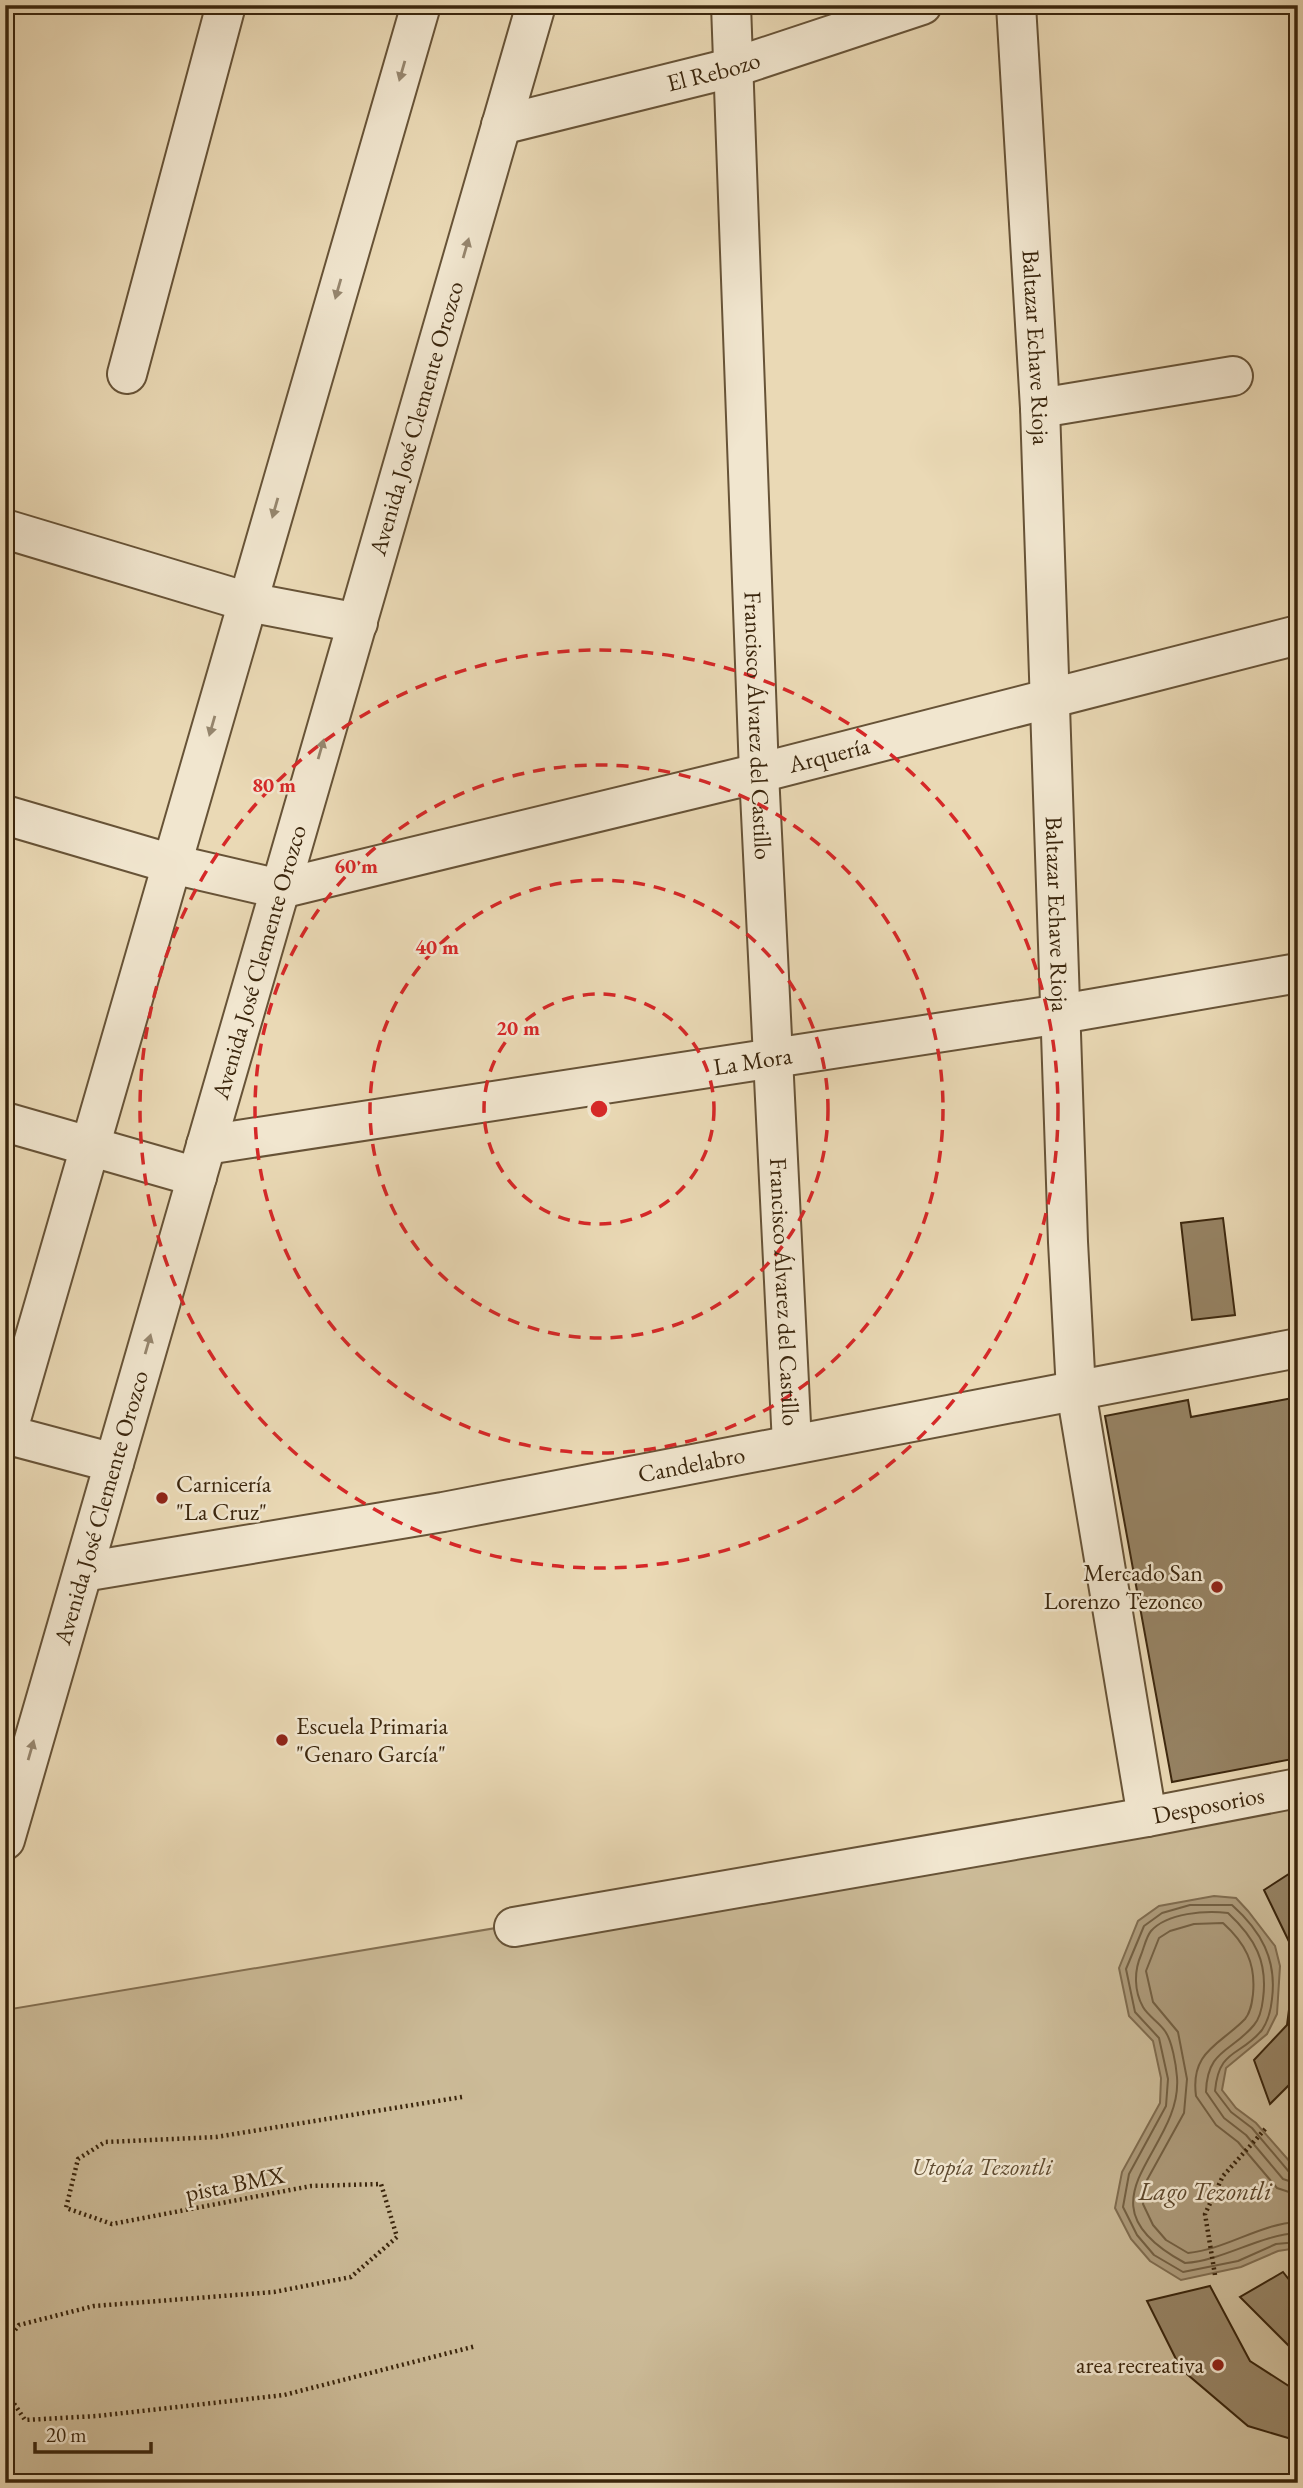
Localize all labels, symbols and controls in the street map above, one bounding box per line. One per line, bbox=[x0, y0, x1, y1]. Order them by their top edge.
street label: El Rebozo bbox=[663, 44, 764, 98]
one-way arrow bbox=[396, 61, 406, 82]
one-way arrow bbox=[461, 237, 471, 258]
street label: Baltazar Echave Rioja bbox=[1016, 249, 1057, 446]
street label: Avenida José Clemente Orozco bbox=[361, 277, 470, 560]
one-way arrow bbox=[333, 279, 343, 300]
one-way arrow bbox=[270, 498, 280, 519]
street label: Francisco Álvarez del Castillo bbox=[737, 591, 779, 861]
one-way arrow bbox=[206, 716, 216, 737]
street label: Arquería bbox=[784, 729, 873, 780]
one-way arrow bbox=[316, 737, 327, 759]
text: 80 m bbox=[252, 771, 296, 798]
street label: Baltazar Echave Rioja bbox=[1039, 816, 1076, 1013]
street label: Avenida José Clemente Orozco bbox=[204, 821, 313, 1104]
text: 60 m bbox=[334, 852, 378, 879]
text: 40 m bbox=[415, 933, 459, 960]
text: 20 m bbox=[496, 1014, 540, 1041]
street label: La Mora bbox=[711, 1039, 794, 1082]
centre of rings bbox=[587, 1097, 611, 1121]
street label: Francisco Álvarez del Castillo bbox=[763, 1157, 807, 1427]
one-way arrow bbox=[144, 1333, 154, 1354]
street label: Avenida José Clemente Orozco bbox=[46, 1367, 155, 1649]
street label: Candelabro bbox=[635, 1438, 748, 1489]
place label: Carnicería "La Cruz" bbox=[176, 1468, 272, 1527]
marker: Carnicería "La Cruz" bbox=[154, 1490, 170, 1506]
place label: Mercado San Lorenzo Tezonco bbox=[1044, 1557, 1203, 1616]
marker: Mercado San Lorenzo Tezonco bbox=[1209, 1579, 1225, 1595]
place label: Escuela Primaria "Genaro García" bbox=[296, 1710, 448, 1769]
marker: Escuela Primaria "Genaro García" bbox=[274, 1732, 290, 1748]
one-way arrow bbox=[26, 1739, 37, 1761]
street label: Desposorios bbox=[1150, 1779, 1267, 1831]
park label: Utopía Tezontli bbox=[912, 2151, 1053, 2182]
street label: pista BMX bbox=[183, 2159, 287, 2208]
water label: Lago Tezontli bbox=[1137, 2174, 1273, 2208]
place label: area recreativa bbox=[1076, 2349, 1204, 2380]
marker: area recreativa bbox=[1210, 2357, 1226, 2373]
scale bar bbox=[35, 2411, 150, 2455]
text: 20 m bbox=[46, 2421, 87, 2448]

